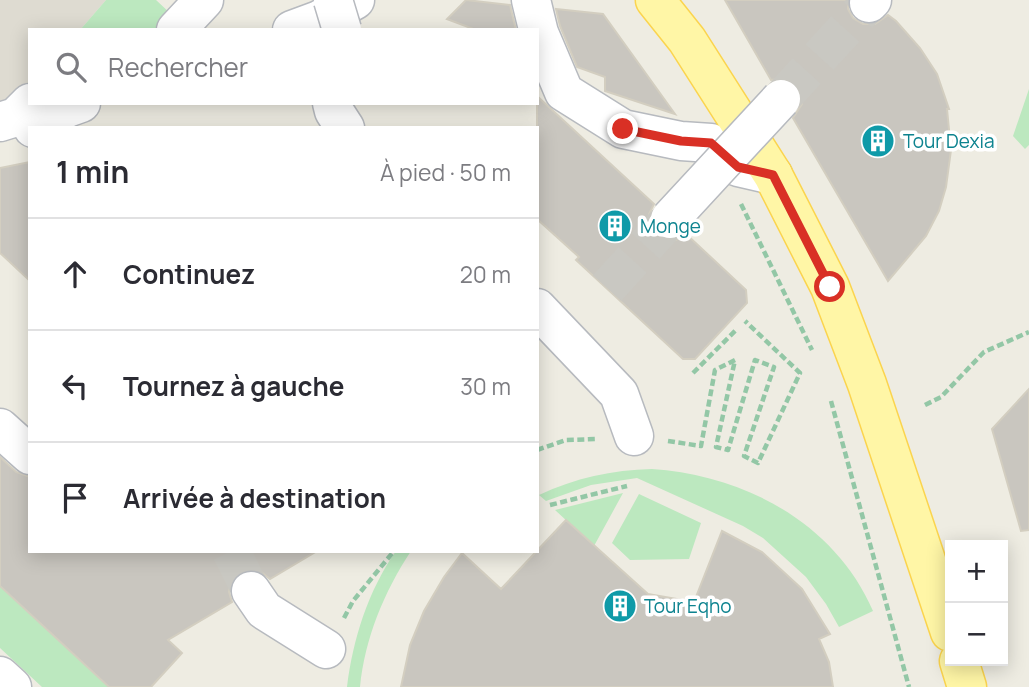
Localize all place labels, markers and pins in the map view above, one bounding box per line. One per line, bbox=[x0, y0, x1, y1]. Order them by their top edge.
building icon: Tour Dexia bbox=[859, 122, 897, 160]
place label: Tour Dexia bbox=[903, 128, 994, 154]
building icon: Monge bbox=[596, 207, 634, 245]
place label: Monge bbox=[640, 213, 701, 239]
building icon: Tour Eqho bbox=[601, 587, 639, 625]
place label: Tour Eqho bbox=[644, 593, 732, 619]

